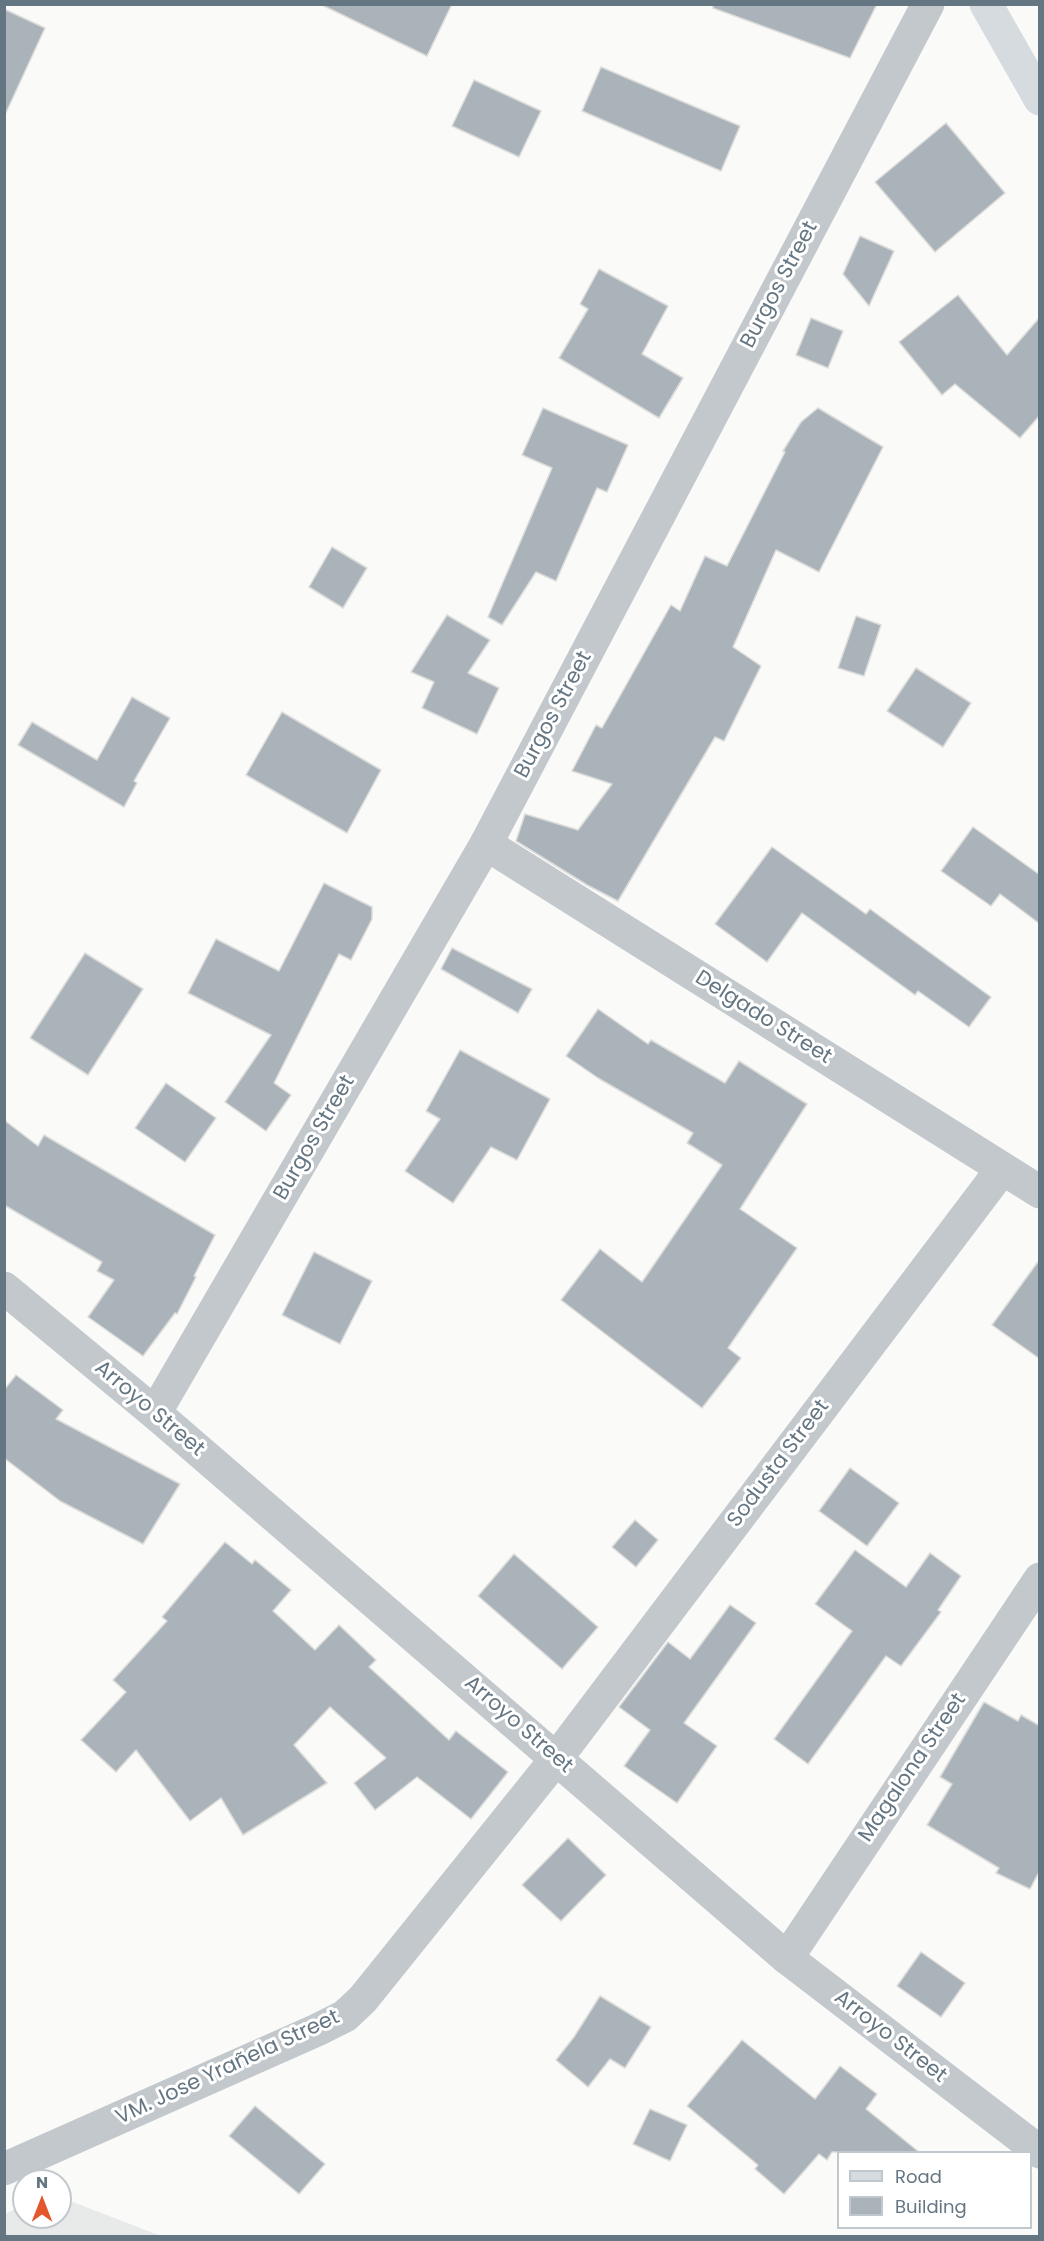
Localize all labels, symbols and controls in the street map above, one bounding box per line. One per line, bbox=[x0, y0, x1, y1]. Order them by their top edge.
street label: Burgos Street bbox=[736, 217, 824, 353]
street label: Burgos Street bbox=[510, 647, 598, 783]
street label: Delgado Street bbox=[690, 966, 836, 1070]
street label: Burgos Street bbox=[269, 1071, 361, 1205]
street label: Arroyo Street bbox=[89, 1356, 209, 1462]
street label: Sodusta Street bbox=[723, 1395, 835, 1533]
street label: Arroyo Street bbox=[459, 1671, 577, 1779]
street label: Magalona Street bbox=[854, 1689, 972, 1847]
street label: Arroyo Street bbox=[829, 1985, 951, 2089]
street label: VM. Jose Yrañela Street bbox=[112, 2005, 344, 2131]
legend bbox=[837, 2151, 1032, 2229]
text: Road bbox=[895, 2164, 942, 2189]
north arrow bbox=[12, 2169, 72, 2229]
text: N bbox=[36, 2171, 48, 2194]
text: Building bbox=[895, 2194, 967, 2219]

